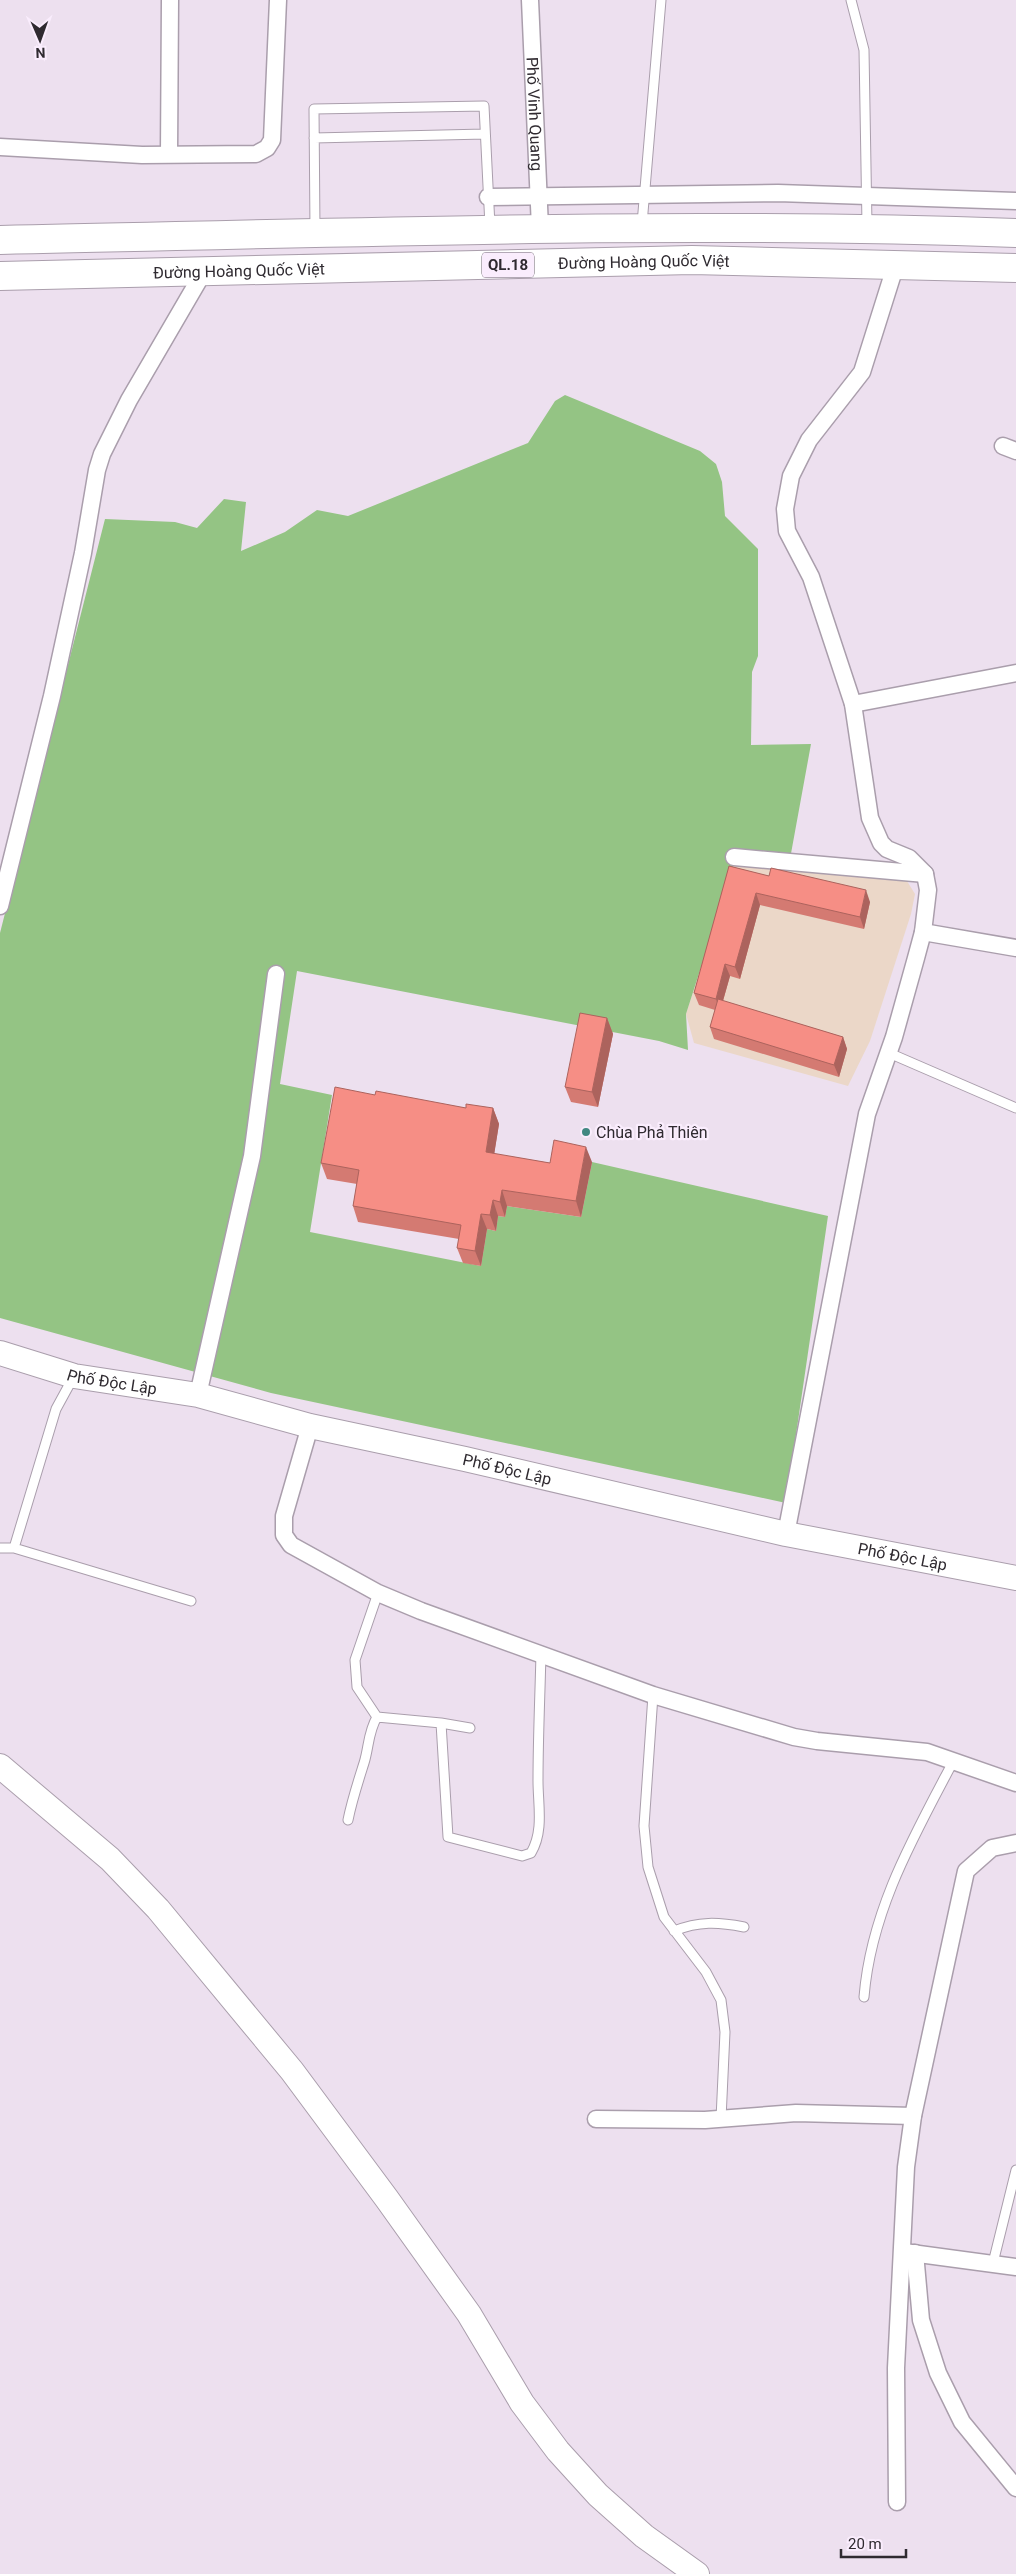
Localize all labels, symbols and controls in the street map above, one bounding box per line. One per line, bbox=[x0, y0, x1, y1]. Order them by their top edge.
north arrow bbox=[15, 15, 65, 65]
text: N bbox=[35, 45, 46, 61]
street label: Phố Vinh Quang bbox=[523, 57, 546, 171]
street label: Đường Hoàng Quốc Việt bbox=[558, 251, 730, 273]
road number: QL.18 bbox=[482, 252, 534, 278]
street label: Đường Hoàng Quốc Việt bbox=[153, 259, 325, 282]
place label: Chùa Phả Thiên bbox=[596, 1123, 708, 1142]
marker: Chùa Phả Thiên bbox=[580, 1126, 592, 1138]
street label: Phố Độc Lập bbox=[65, 1365, 158, 1399]
street label: Phố Độc Lập bbox=[461, 1450, 553, 1489]
street label: Phố Độc Lập bbox=[856, 1539, 949, 1575]
scale bar bbox=[841, 2526, 906, 2558]
text: 20 m bbox=[848, 2535, 882, 2553]

